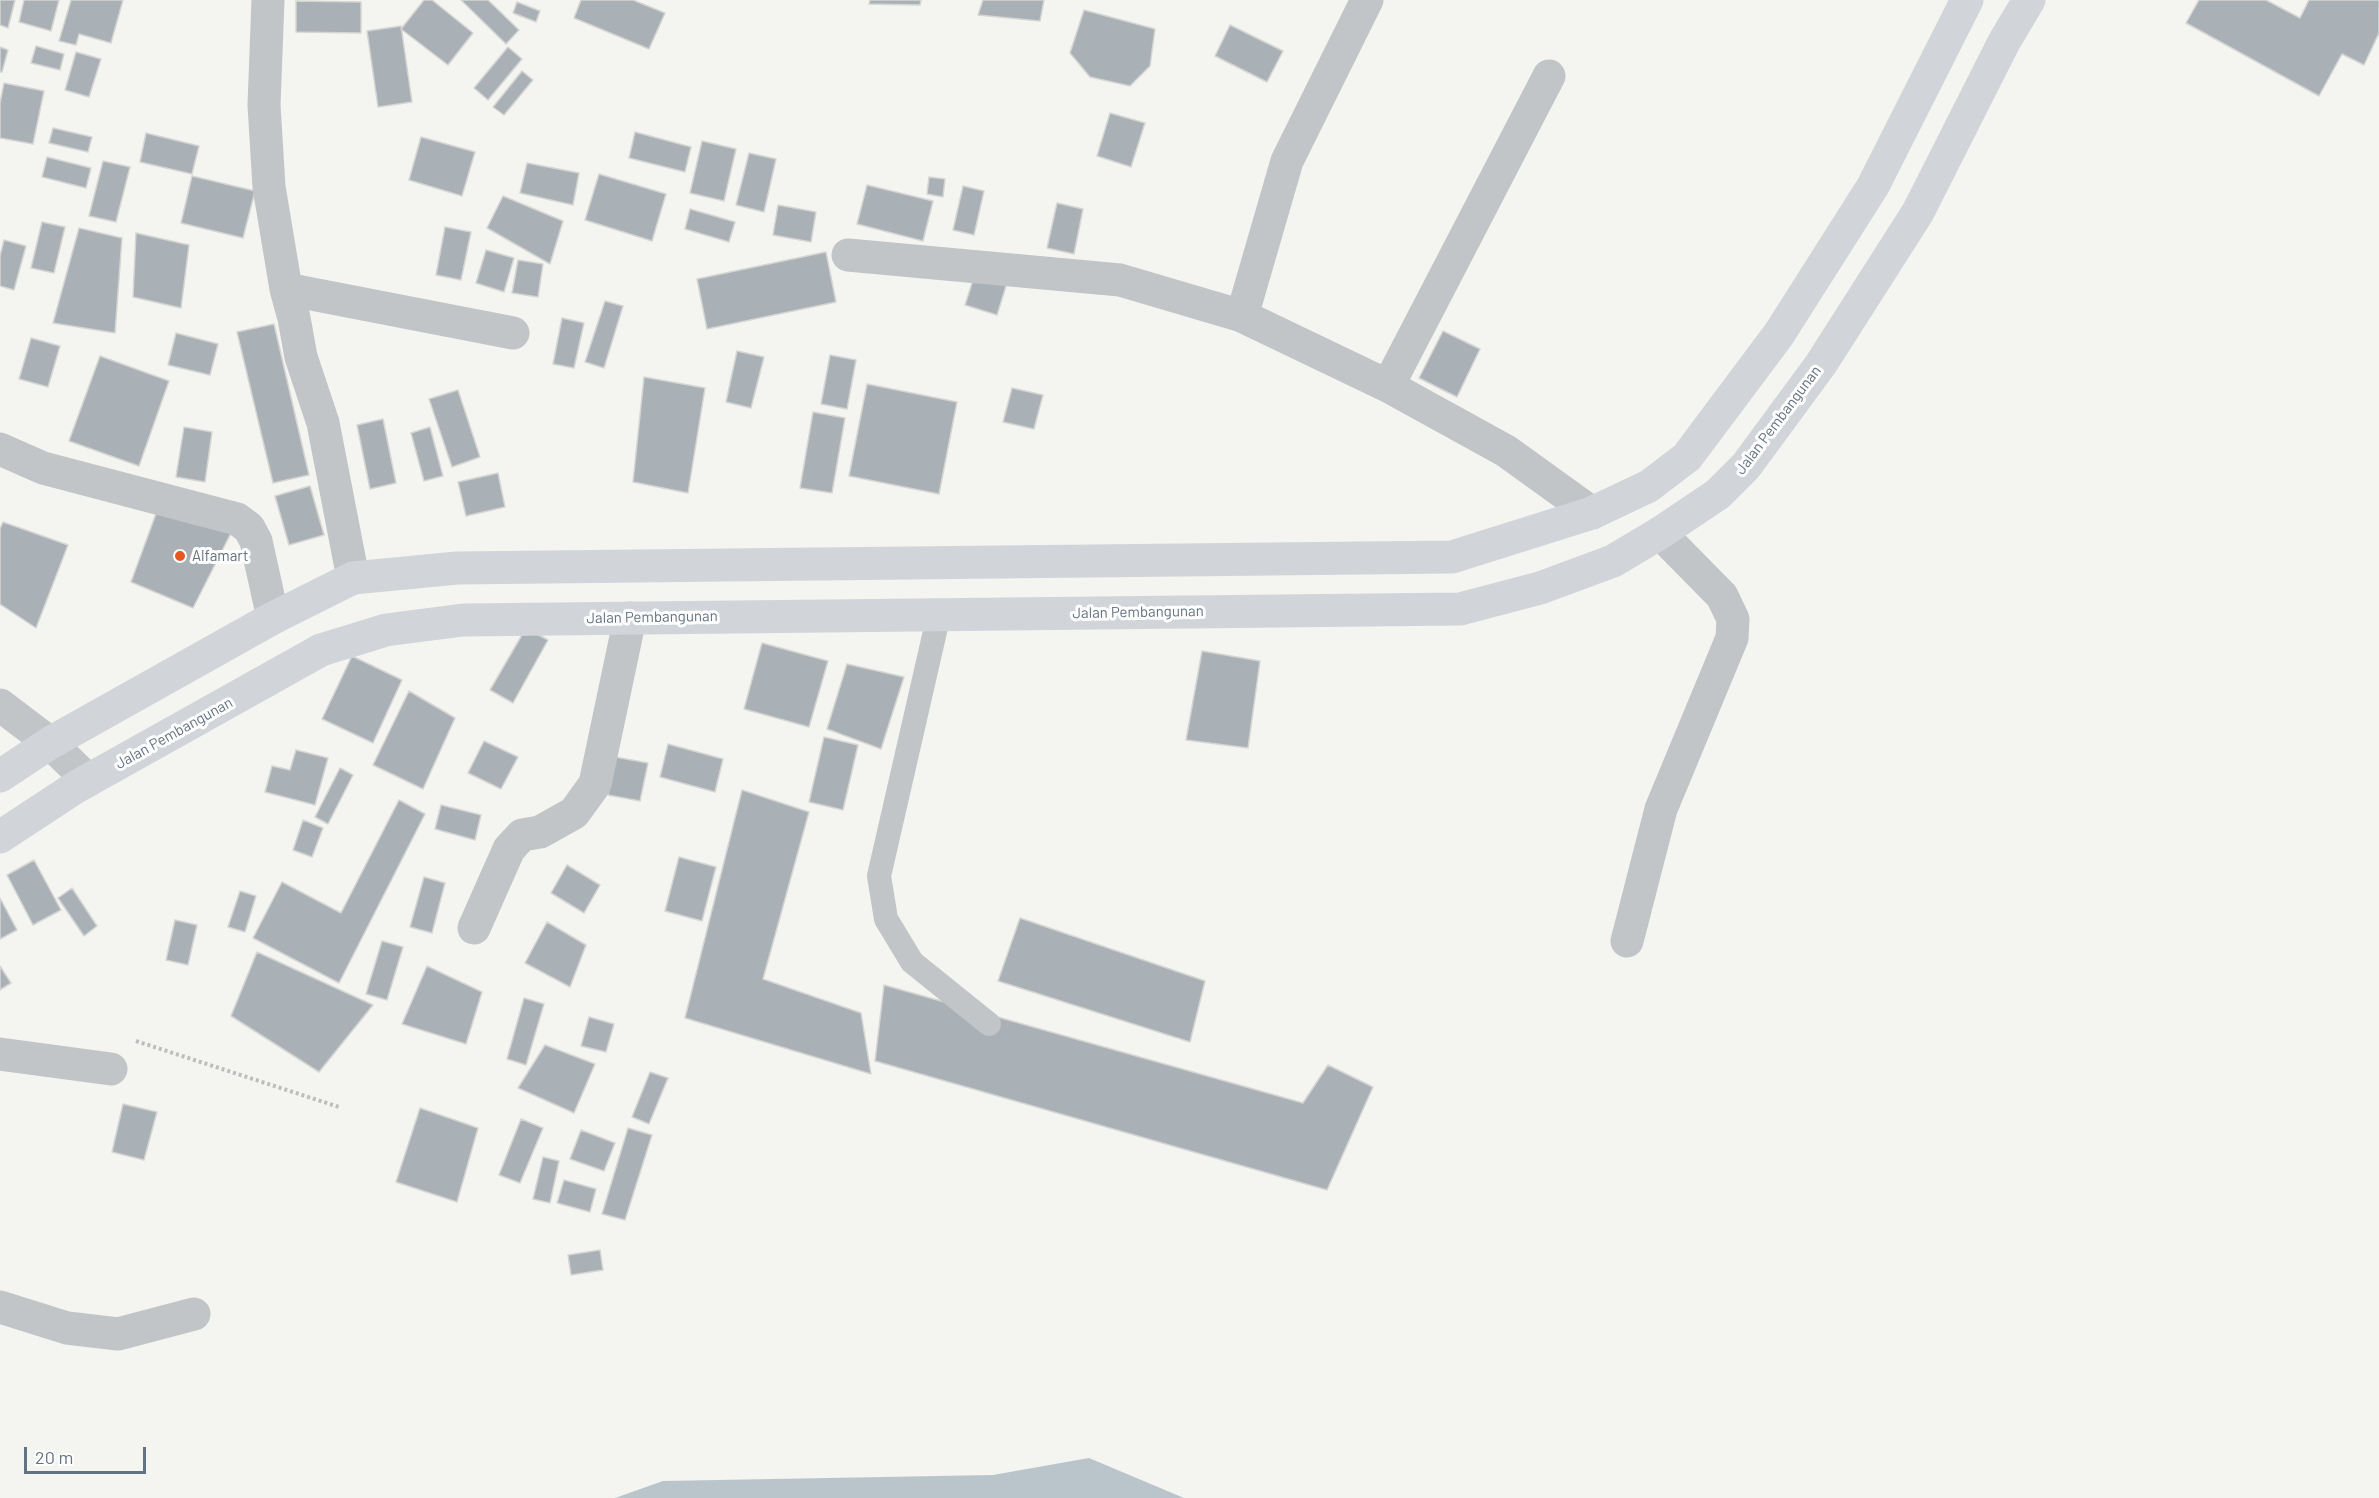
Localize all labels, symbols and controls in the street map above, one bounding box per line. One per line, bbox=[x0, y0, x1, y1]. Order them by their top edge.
street label: Jalan Pembangunan bbox=[1731, 362, 1825, 478]
place label: Alfamart bbox=[192, 547, 248, 565]
marker: Alfamart bbox=[173, 549, 187, 563]
street label: Jalan Pembangunan bbox=[1072, 602, 1204, 622]
street label: Jalan Pembangunan bbox=[586, 607, 718, 627]
street label: Jalan Pembangunan bbox=[112, 693, 236, 773]
scale bar bbox=[27, 1435, 148, 1473]
text: 20 m bbox=[35, 1446, 73, 1468]

